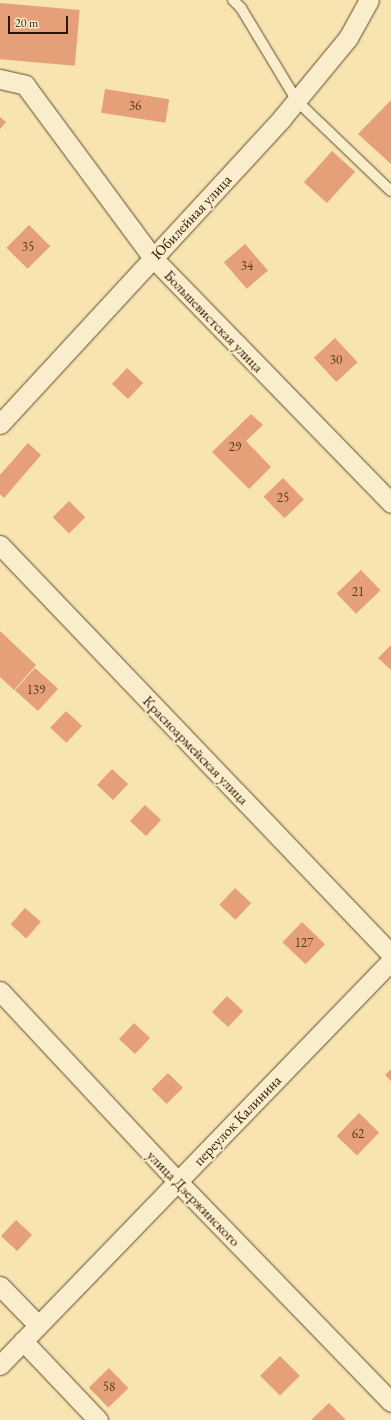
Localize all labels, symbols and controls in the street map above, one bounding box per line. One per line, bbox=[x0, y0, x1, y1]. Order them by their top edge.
scale bar bbox=[10, 8, 70, 34]
text: 20 m bbox=[15, 15, 38, 31]
house number: 36 bbox=[129, 98, 141, 114]
street label: Юбилейная улица bbox=[147, 171, 235, 263]
house number: 35 bbox=[22, 239, 34, 255]
house number: 34 bbox=[241, 258, 253, 274]
street label: Большевистская улица bbox=[161, 266, 267, 376]
house number: 30 bbox=[330, 352, 342, 368]
house number: 29 bbox=[229, 439, 241, 455]
house number: 25 bbox=[277, 490, 289, 506]
house number: 21 bbox=[352, 584, 364, 600]
house number: 139 bbox=[27, 682, 45, 698]
street label: Красноармейская улица bbox=[139, 692, 253, 808]
house number: 127 bbox=[295, 935, 313, 951]
street label: переулок Калинина bbox=[189, 1071, 285, 1169]
house number: 62 bbox=[352, 1126, 364, 1142]
street label: улица Дзержинского bbox=[144, 1146, 244, 1250]
house number: 58 bbox=[103, 1379, 115, 1395]

